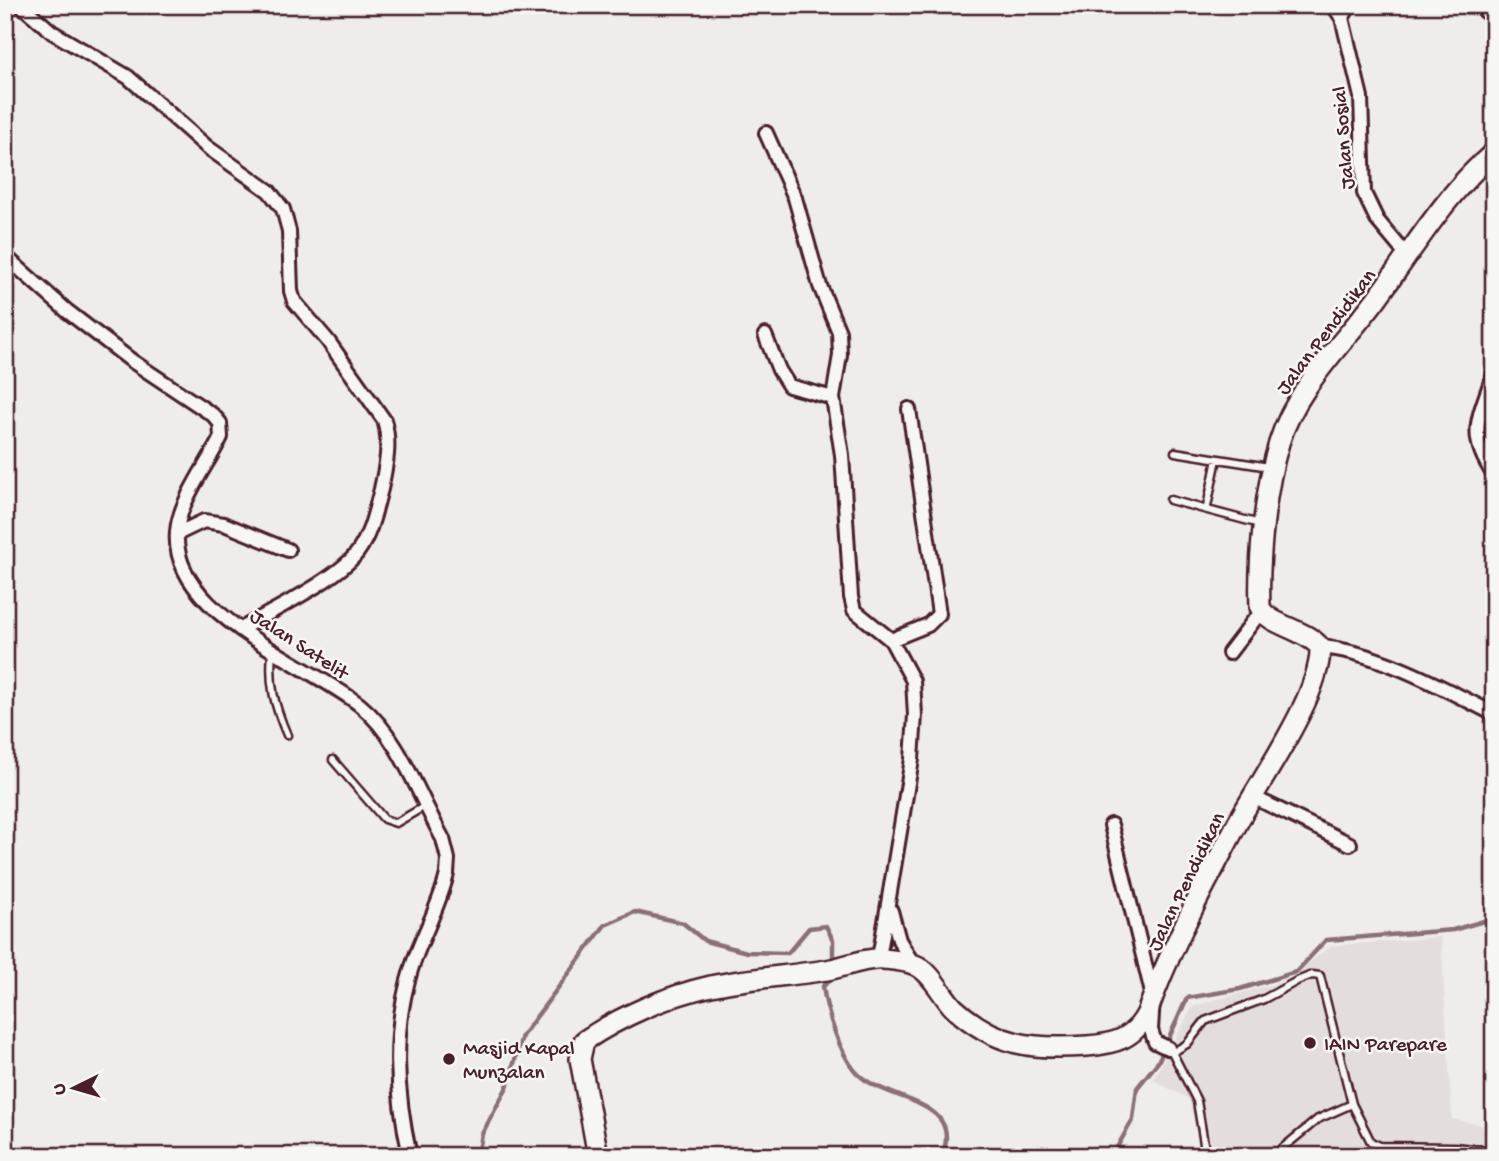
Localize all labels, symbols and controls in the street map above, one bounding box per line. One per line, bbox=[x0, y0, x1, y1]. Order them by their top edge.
street label: Jalan Sosial bbox=[1329, 85, 1362, 190]
street label: Jalan Pendidikan bbox=[1272, 265, 1383, 401]
street label: Jalan Satelit bbox=[244, 605, 354, 688]
street label: Jalan Pendidikan bbox=[1144, 809, 1233, 956]
place label: IAIN Parepare bbox=[1324, 1034, 1448, 1059]
marker: IAIN Parepare bbox=[1302, 1035, 1318, 1051]
place label: Masjid Kapal Munzalan bbox=[463, 1038, 575, 1087]
marker: Masjid Kapal Munzalan bbox=[441, 1051, 457, 1067]
north arrow bbox=[38, 1052, 108, 1122]
text: U bbox=[49, 1083, 72, 1096]

